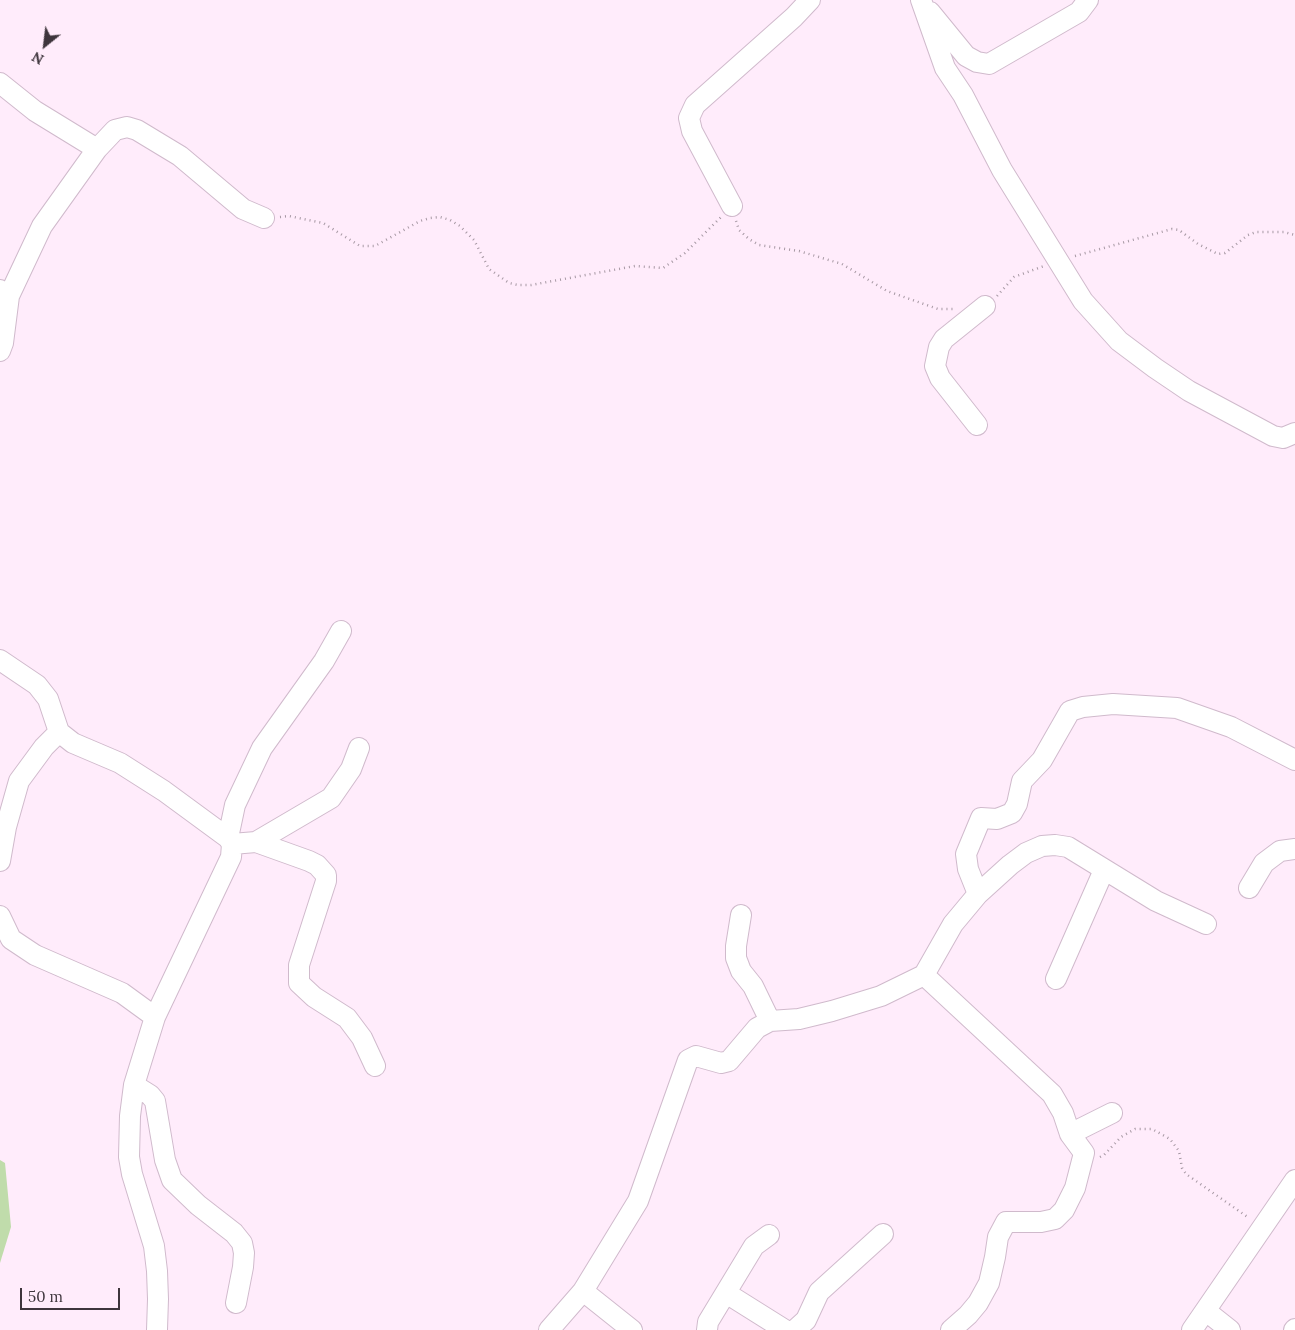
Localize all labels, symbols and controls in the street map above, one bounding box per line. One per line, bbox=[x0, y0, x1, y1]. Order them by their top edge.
north arrow bbox=[20, 20, 70, 70]
text: N bbox=[29, 48, 47, 69]
scale bar bbox=[22, 1278, 122, 1310]
text: 50 m bbox=[28, 1287, 63, 1306]

